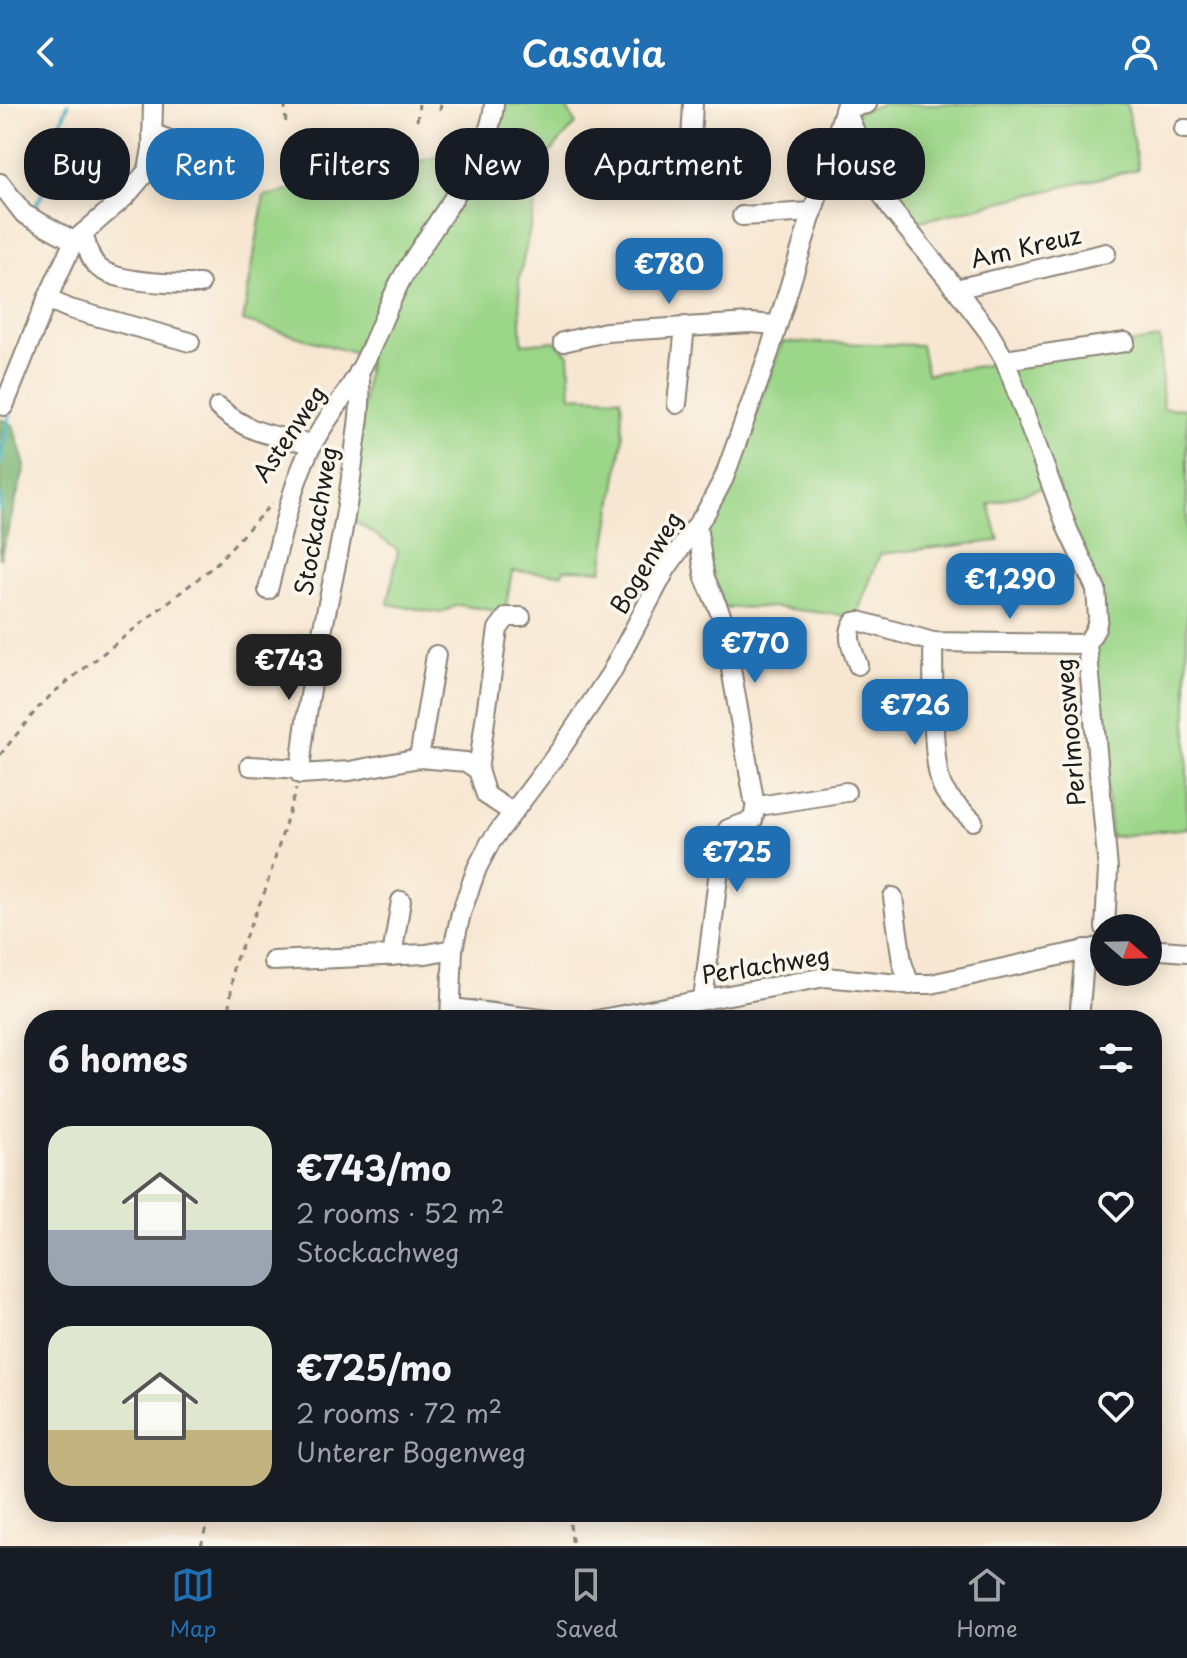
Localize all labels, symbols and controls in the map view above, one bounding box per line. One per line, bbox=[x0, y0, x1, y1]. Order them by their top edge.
text: Casavia bbox=[522, 25, 665, 79]
icon: back bbox=[24, 30, 68, 74]
icon: person bbox=[1119, 30, 1163, 74]
chip: Buy bbox=[24, 128, 130, 200]
chip: Rent bbox=[146, 128, 264, 200]
chip: Filters bbox=[280, 128, 419, 200]
chip: New bbox=[435, 128, 549, 200]
chip: Apartment bbox=[565, 128, 771, 200]
chip: House bbox=[787, 128, 925, 200]
street label: Am Kreuz bbox=[967, 216, 1084, 276]
pin: €780 bbox=[622, 238, 716, 306]
text: €780 bbox=[634, 244, 704, 283]
street label: Astenweg bbox=[243, 377, 334, 489]
street label: Stockachweg bbox=[284, 443, 346, 598]
street label: Bogenweg bbox=[600, 504, 690, 620]
pin: €1,290 bbox=[945, 553, 1075, 621]
text: €1,290 bbox=[964, 559, 1056, 598]
pin: €770 bbox=[708, 617, 802, 685]
text: €770 bbox=[721, 623, 789, 662]
pin: €743 bbox=[242, 634, 336, 702]
text: €743 bbox=[254, 640, 324, 679]
street label: Perlmoosweg bbox=[1045, 657, 1093, 808]
pin: €726 bbox=[868, 679, 962, 747]
text: €726 bbox=[880, 685, 950, 724]
pin: €725 bbox=[690, 826, 784, 894]
text: €725 bbox=[702, 832, 772, 871]
north arrow bbox=[1090, 914, 1162, 986]
map controls bbox=[1090, 914, 1162, 986]
street label: Perlachweg bbox=[699, 936, 833, 992]
text: 6 homes bbox=[48, 1032, 188, 1084]
icon: filters bbox=[1094, 1036, 1138, 1080]
text: €743/mo bbox=[296, 1141, 451, 1193]
icon: home bbox=[112, 1158, 208, 1254]
icon: heart bbox=[1094, 1184, 1138, 1228]
text: 2 rooms · 52 m² bbox=[296, 1193, 504, 1232]
text: Stockachweg bbox=[296, 1232, 460, 1271]
text: €725/mo bbox=[296, 1341, 452, 1393]
icon: home bbox=[112, 1358, 208, 1454]
icon: heart bbox=[1094, 1384, 1138, 1428]
text: 2 rooms · 72 m² bbox=[296, 1393, 502, 1432]
text: Unterer Bogenweg bbox=[296, 1432, 526, 1471]
tab: Map bbox=[169, 1563, 216, 1644]
tab: Saved bbox=[555, 1563, 618, 1644]
tab: Home bbox=[956, 1563, 1018, 1644]

